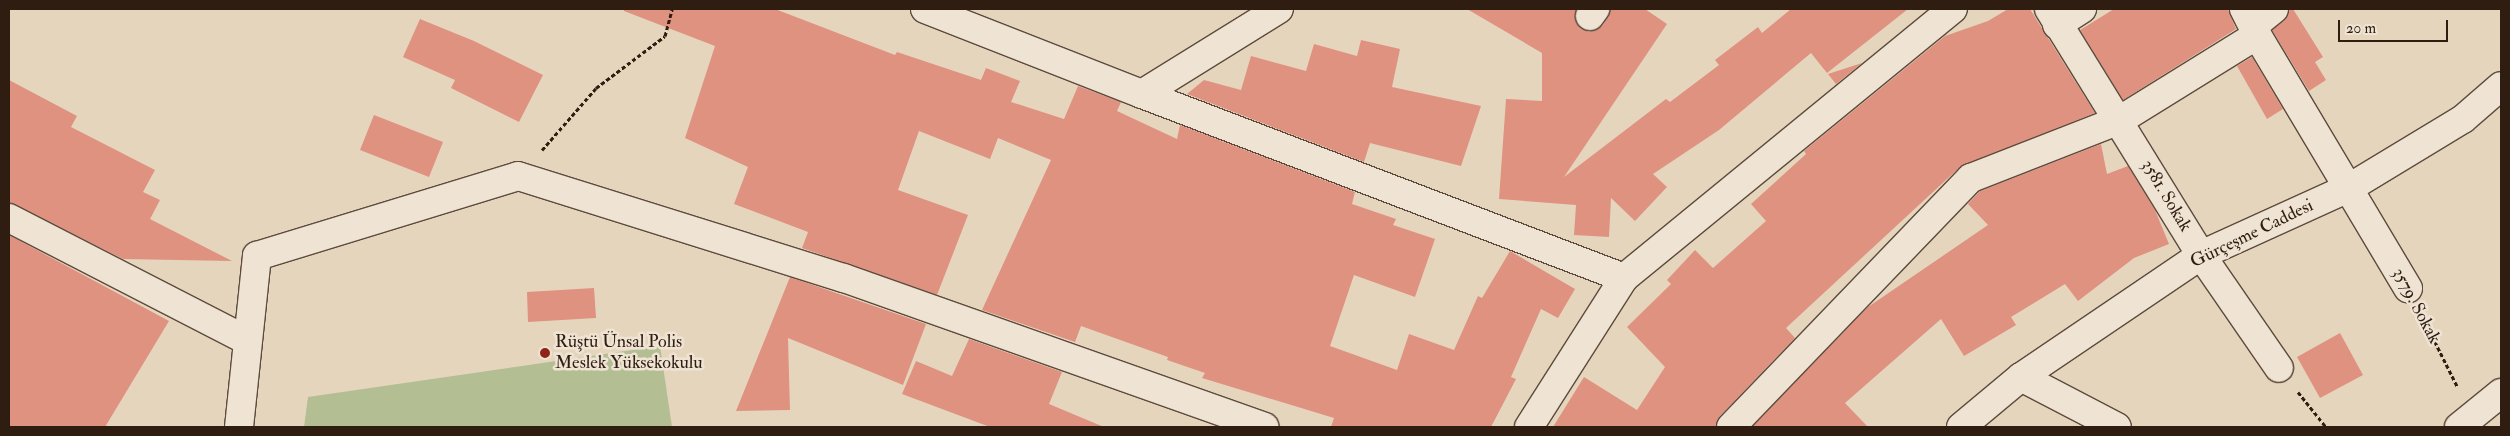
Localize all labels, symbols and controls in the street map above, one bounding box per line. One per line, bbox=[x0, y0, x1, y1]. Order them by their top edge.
scale bar bbox=[2340, 10, 2450, 42]
text: 20 m bbox=[2346, 19, 2376, 38]
street label: 3581. Sokak bbox=[2136, 156, 2196, 236]
street label: Gürçeşme Caddesi bbox=[2187, 195, 2317, 273]
street label: 3579. Sokak bbox=[2387, 264, 2445, 348]
place label: Rüştü Ünsal Polis Meslek Yüksekokulu bbox=[555, 332, 703, 374]
marker: Rüştü Ünsal Polis Meslek Yüksekokulu bbox=[539, 347, 551, 359]

